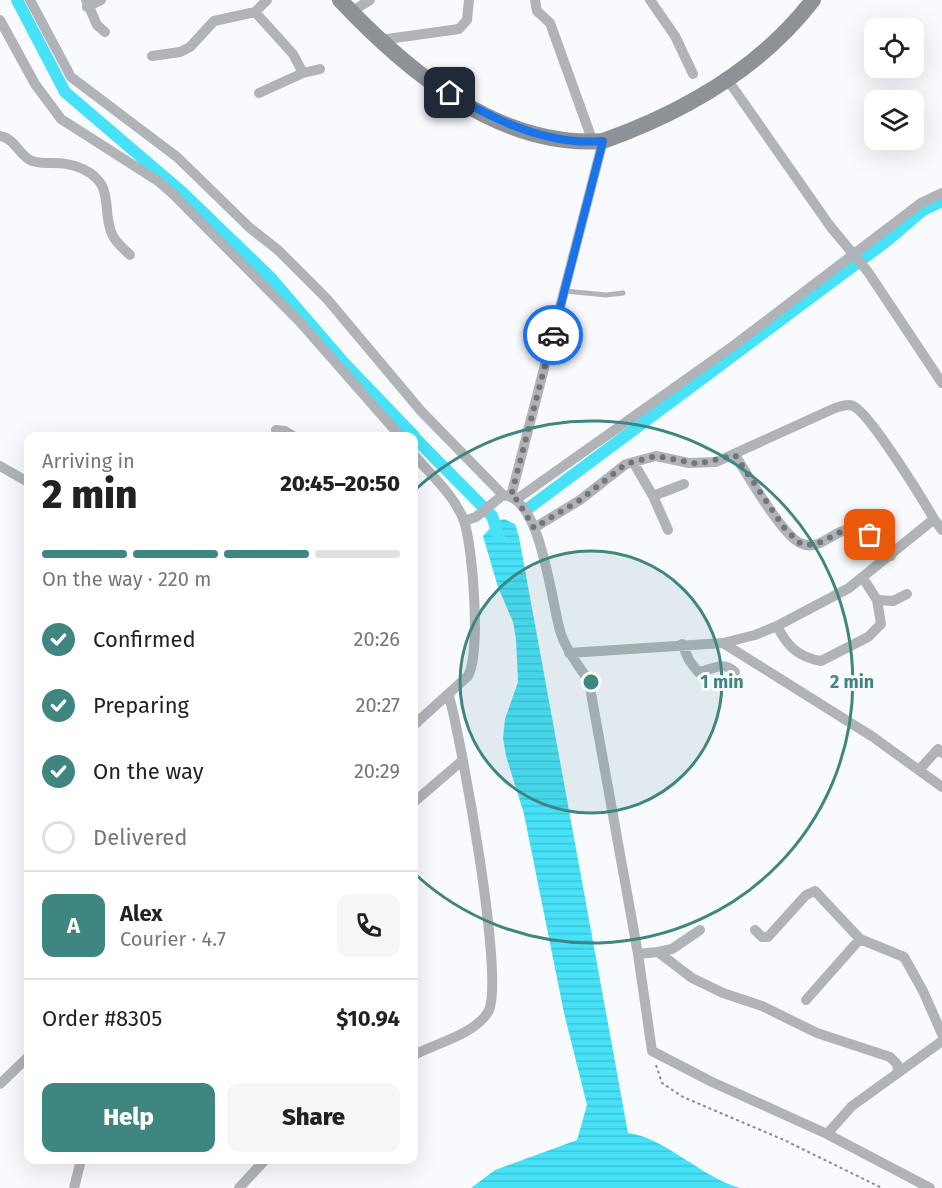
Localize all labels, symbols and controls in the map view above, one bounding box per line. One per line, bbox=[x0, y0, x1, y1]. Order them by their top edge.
map controls bbox=[864, 18, 924, 150]
button: locate bbox=[864, 18, 924, 78]
pin bbox=[424, 67, 475, 118]
icon: home bbox=[433, 76, 466, 109]
button: layers bbox=[864, 90, 924, 150]
courier bbox=[523, 305, 583, 365]
icon: car bbox=[537, 319, 570, 352]
text: Arriving in bbox=[42, 449, 135, 473]
text: 20:45–20:50 bbox=[280, 470, 400, 497]
text: 2 min bbox=[42, 472, 138, 518]
pin bbox=[844, 509, 895, 560]
icon: bag bbox=[853, 518, 886, 551]
text: On the way · 220 m bbox=[42, 567, 211, 591]
icon: check bbox=[42, 623, 75, 656]
text: Confirmed bbox=[93, 626, 196, 653]
text: 20:26 bbox=[354, 627, 400, 651]
text: 1 min bbox=[700, 671, 744, 693]
text: 2 min bbox=[830, 671, 874, 693]
centre of rings bbox=[581, 672, 601, 692]
icon: check bbox=[42, 689, 75, 722]
text: Preparing bbox=[93, 692, 189, 719]
text: 20:27 bbox=[356, 693, 400, 717]
icon: check bbox=[42, 755, 75, 788]
text: On the way bbox=[93, 758, 204, 785]
text: 20:29 bbox=[354, 759, 400, 783]
text: Delivered bbox=[93, 824, 188, 851]
button: phone bbox=[337, 894, 400, 957]
text: Alex bbox=[120, 900, 163, 927]
text: A bbox=[67, 912, 80, 939]
text: Courier · 4.7 bbox=[120, 927, 226, 951]
text: Order #8305 bbox=[42, 1005, 162, 1032]
text: $10.94 bbox=[336, 1005, 400, 1032]
button: Help bbox=[42, 1083, 215, 1152]
button: Share bbox=[227, 1083, 400, 1152]

